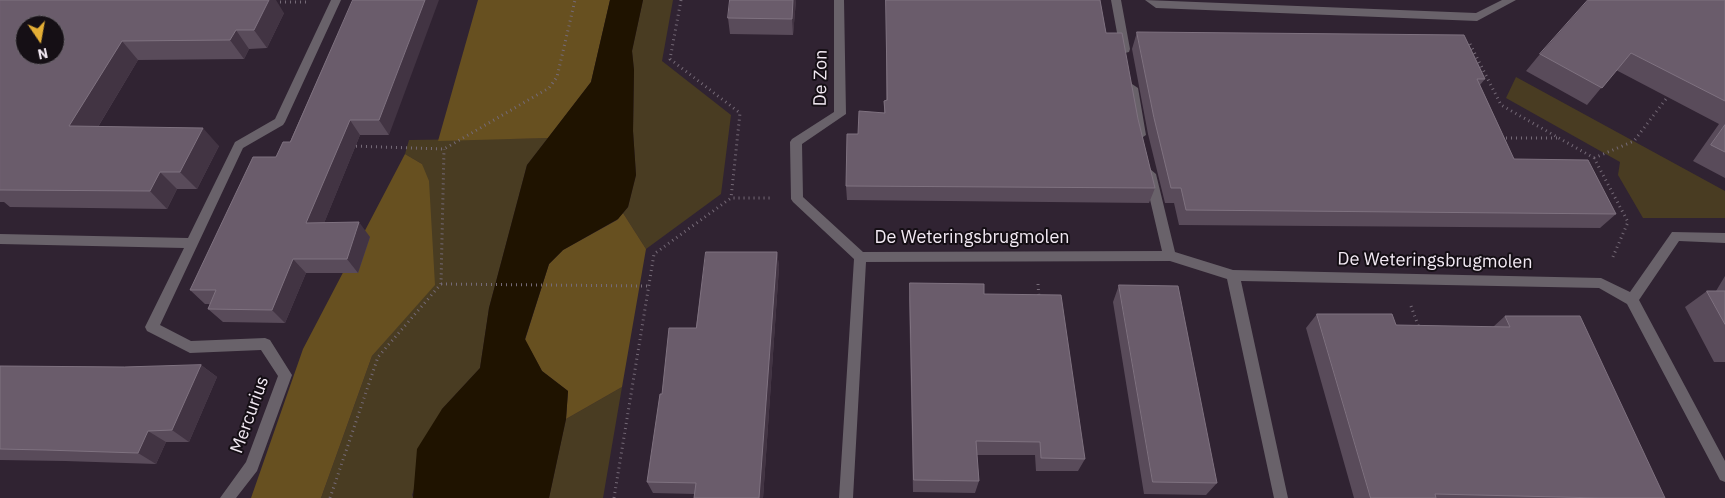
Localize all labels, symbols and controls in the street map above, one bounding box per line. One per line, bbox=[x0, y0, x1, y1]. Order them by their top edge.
north arrow bbox=[15, 15, 65, 65]
text: N bbox=[36, 44, 50, 64]
street label: De Zon bbox=[810, 49, 832, 107]
street label: De Weteringsbrugmolen bbox=[874, 227, 1070, 249]
street label: De Weteringsbrugmolen bbox=[1337, 248, 1533, 274]
street label: Mercurius bbox=[226, 374, 274, 456]

